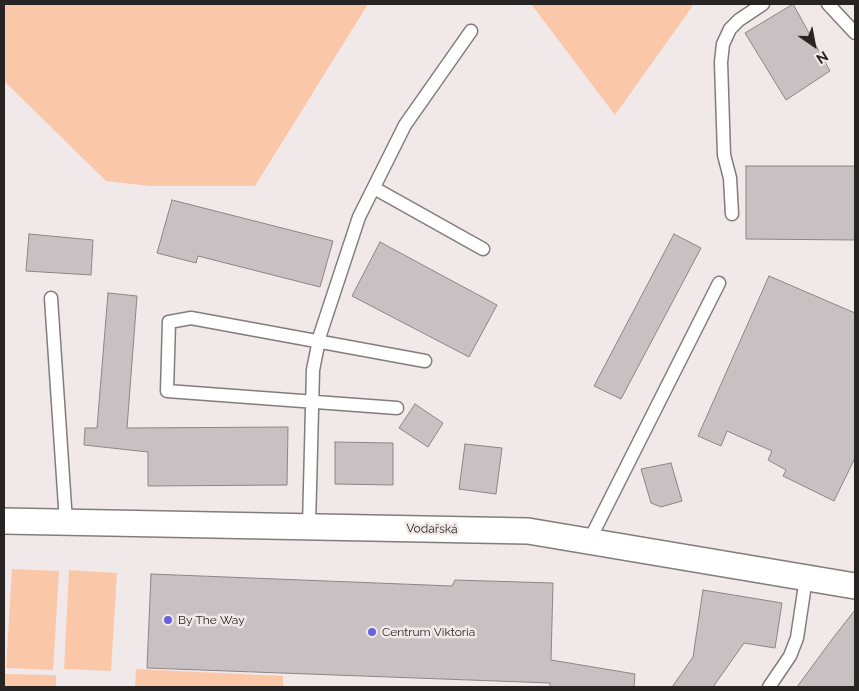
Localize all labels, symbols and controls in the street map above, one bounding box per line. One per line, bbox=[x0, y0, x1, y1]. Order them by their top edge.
north arrow bbox=[789, 20, 839, 70]
text: N bbox=[813, 48, 831, 67]
street label: Vodařská bbox=[406, 521, 458, 537]
place label: By The Way bbox=[178, 613, 245, 627]
marker: By The Way bbox=[162, 614, 174, 626]
place label: Centrum Viktoria bbox=[382, 625, 475, 639]
marker: Centrum Viktoria bbox=[366, 626, 378, 638]

